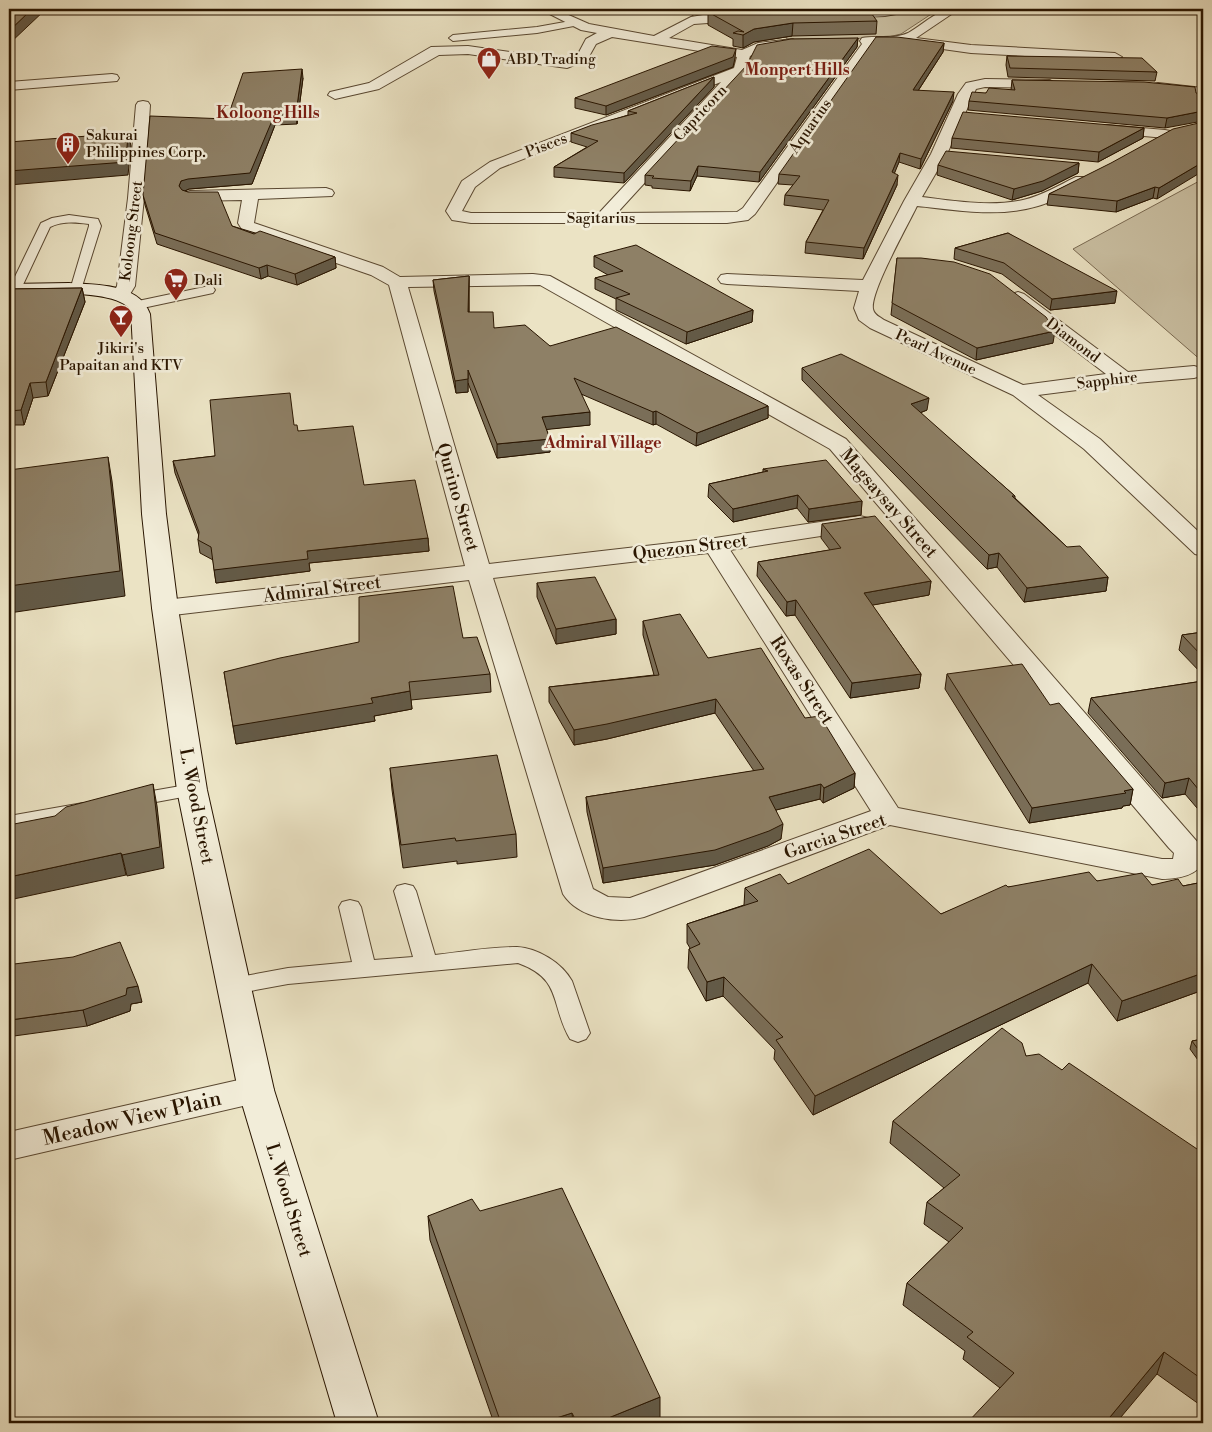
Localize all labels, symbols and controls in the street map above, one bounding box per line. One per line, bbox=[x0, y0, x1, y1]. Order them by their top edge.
shop icon: ABD Trading bbox=[476, 46, 502, 80]
place label: ABD Trading bbox=[505, 50, 596, 69]
district label: Monpert Hills bbox=[744, 60, 850, 80]
street label: Capricorn bbox=[670, 81, 731, 145]
street label: Aquarius bbox=[784, 95, 836, 158]
district label: Koloong Hills bbox=[216, 103, 320, 123]
place label: Sakurai Philippines Corp. bbox=[86, 126, 206, 162]
street label: Pisces bbox=[522, 129, 570, 162]
building icon: Sakurai Philippines Corp. bbox=[55, 131, 81, 165]
street label: Koloong Street bbox=[116, 179, 147, 282]
street label: Sagitarius bbox=[567, 209, 635, 228]
supermarket icon: Dali bbox=[163, 267, 189, 301]
place label: Dali bbox=[194, 271, 223, 290]
bar icon: Jikiri's Papaitan and KTV bbox=[108, 304, 134, 338]
street label: Diamond bbox=[1042, 314, 1104, 367]
street label: Pearl Avenue bbox=[892, 325, 980, 380]
place label: Jikiri's Papaitan and KTV bbox=[59, 339, 183, 375]
street label: Sapphire bbox=[1075, 367, 1139, 394]
district label: Admiral Village bbox=[543, 433, 662, 453]
street label: Qurino Street bbox=[431, 440, 484, 555]
street label: Magsaysay Street bbox=[835, 444, 943, 563]
street label: Quezon Street bbox=[631, 529, 749, 566]
street label: Admiral Street bbox=[261, 571, 383, 608]
street label: Roxas Street bbox=[764, 632, 839, 729]
street label: L. Wood Street bbox=[174, 746, 219, 867]
street label: Garcia Street bbox=[781, 808, 890, 865]
street label: Meadow View Plain bbox=[40, 1086, 225, 1152]
street label: L. Wood Street bbox=[260, 1140, 317, 1260]

